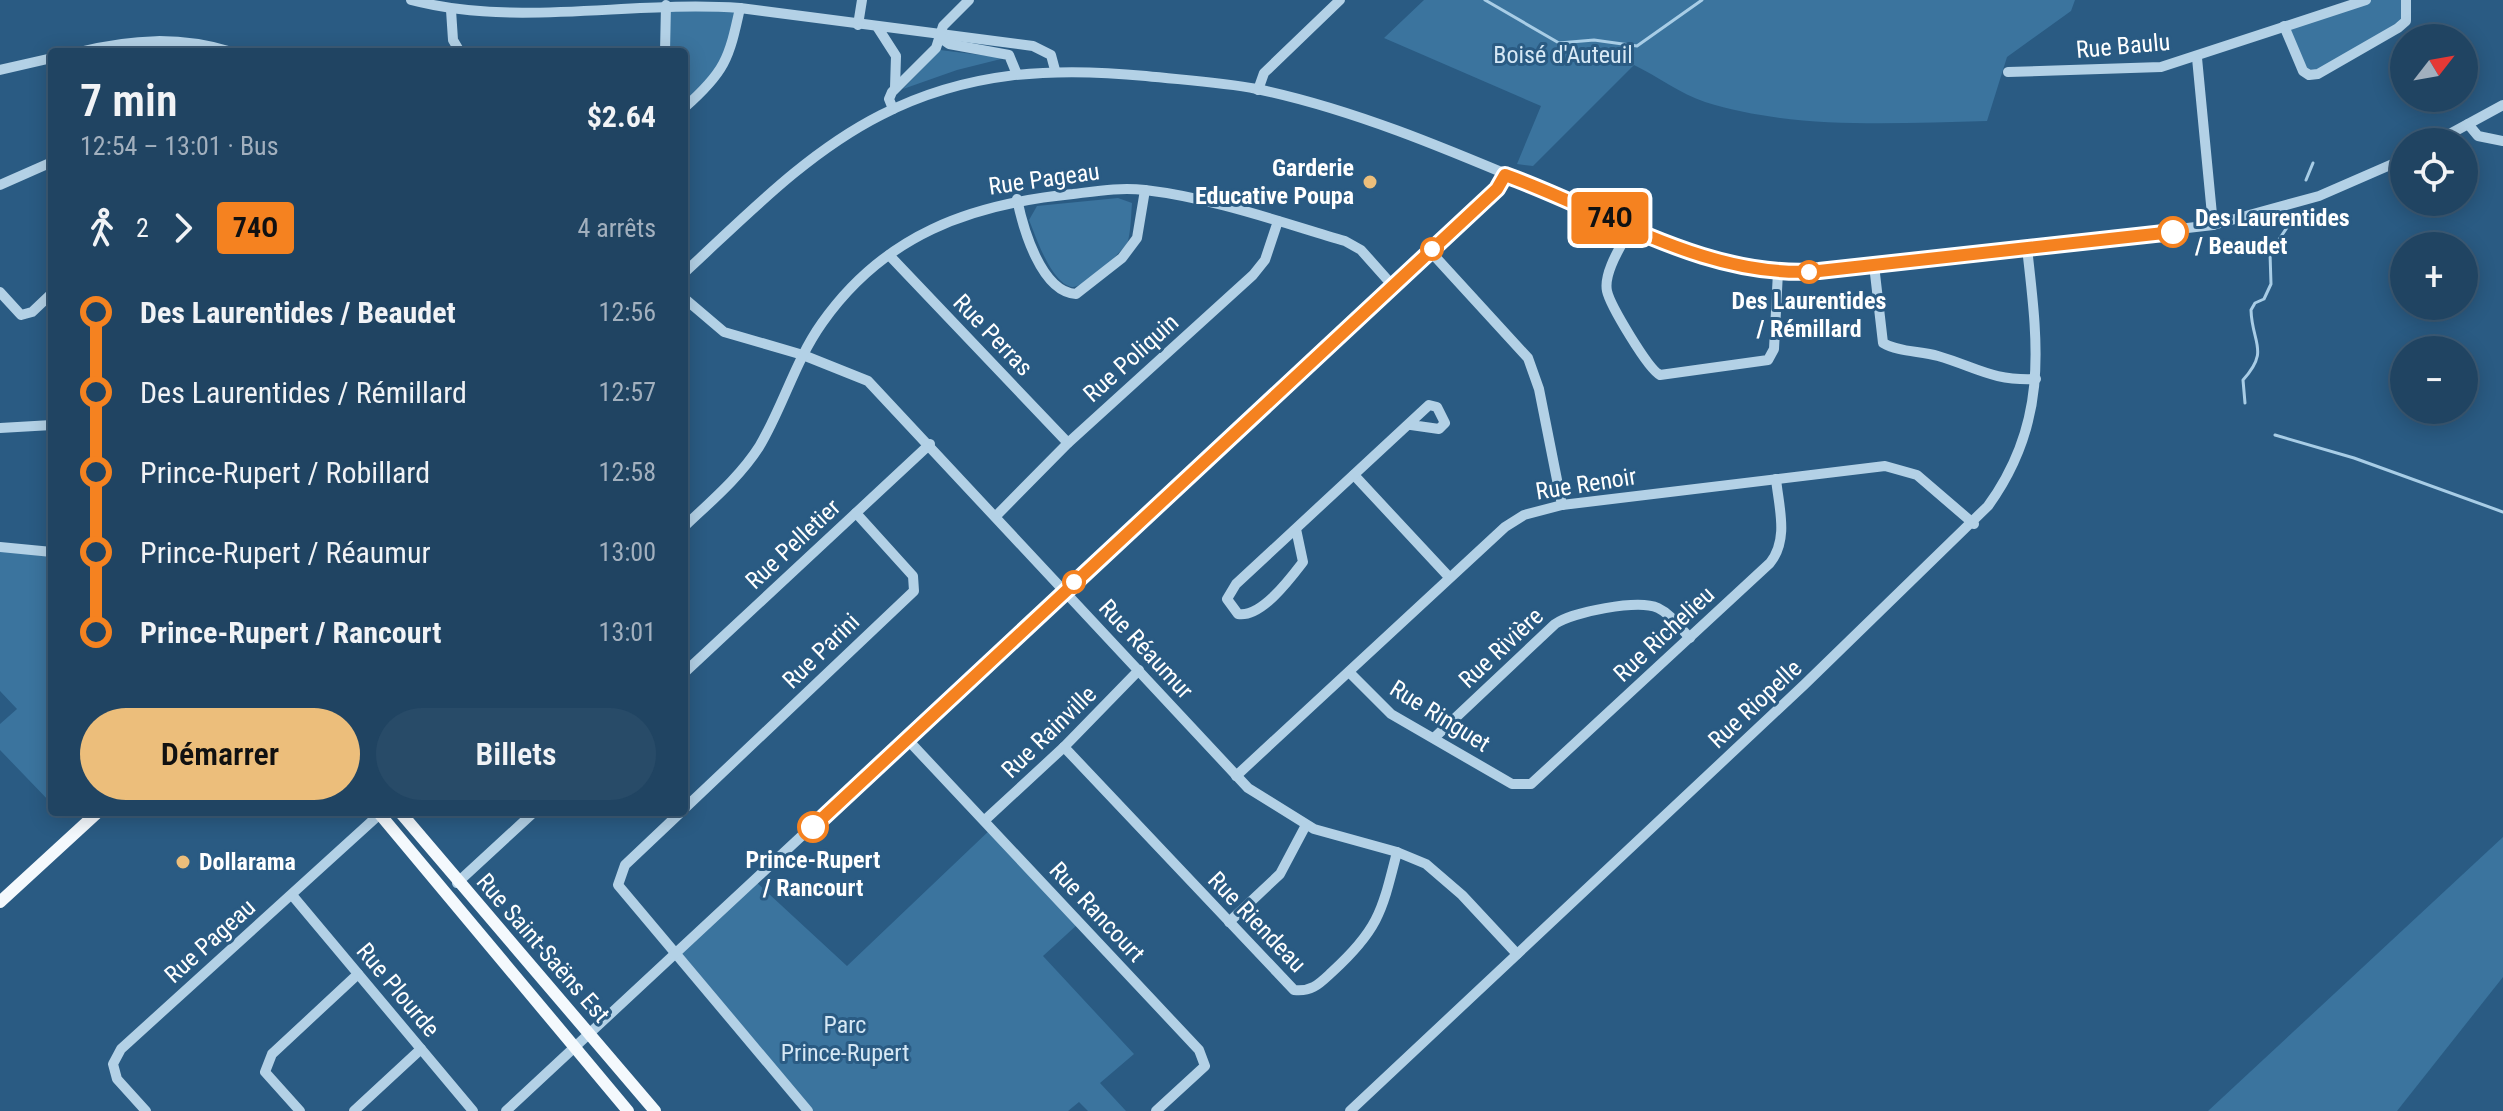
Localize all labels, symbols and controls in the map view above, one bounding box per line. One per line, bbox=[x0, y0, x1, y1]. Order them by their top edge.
north arrow bbox=[2390, 24, 2478, 112]
map controls bbox=[2390, 24, 2478, 424]
street label: Rue Baulu bbox=[2075, 28, 2171, 64]
park label: Boisé d'Auteuil bbox=[1493, 41, 1633, 69]
text: 7 min bbox=[80, 75, 177, 127]
text: $2.64 bbox=[587, 99, 656, 134]
button: locate bbox=[2390, 128, 2478, 216]
text: 12:54 – 13:01 · Bus bbox=[80, 131, 279, 161]
place label: Garderie Educative Poupa bbox=[1195, 154, 1354, 210]
street label: Rue Pageau bbox=[987, 157, 1101, 201]
marker: Garderie Educative Poupa bbox=[1361, 173, 1379, 191]
line badge: 74O bbox=[1564, 192, 1656, 244]
text: 74O bbox=[1587, 201, 1633, 234]
place label: Des Laurentides / Beaudet bbox=[2194, 204, 2350, 260]
icon: walk bbox=[80, 206, 124, 250]
icon: forward bbox=[161, 206, 205, 250]
text: 74O bbox=[233, 211, 278, 244]
text: 2 bbox=[136, 213, 149, 243]
text: 4 arrêts bbox=[577, 213, 656, 243]
marker: Des Laurentides / Beaudet bbox=[2158, 217, 2188, 247]
button: + bbox=[2390, 232, 2478, 320]
unlabelled marker bbox=[1421, 238, 1443, 260]
marker: Des Laurentides / Rémillard bbox=[1798, 261, 1820, 283]
place label: Des Laurentides / Rémillard bbox=[1732, 287, 1886, 343]
street label: Rue Perras bbox=[947, 289, 1039, 381]
text: Des Laurentides / Beaudet bbox=[140, 295, 456, 330]
text: 12:56 bbox=[599, 297, 656, 327]
street label: Rue Poliquin bbox=[1078, 308, 1184, 408]
button: − bbox=[2390, 336, 2478, 424]
text: Des Laurentides / Rémillard bbox=[140, 375, 467, 410]
text: 12:57 bbox=[599, 377, 656, 407]
text: Prince-Rupert / Robillard bbox=[140, 455, 430, 490]
text: 12:58 bbox=[599, 457, 656, 487]
street label: Rue Renoir bbox=[1534, 462, 1638, 506]
street label: Rue Pelletier bbox=[740, 493, 846, 595]
text: Prince-Rupert / Réaumur bbox=[140, 535, 431, 570]
text: 13:00 bbox=[599, 537, 656, 567]
unlabelled marker bbox=[1063, 571, 1085, 593]
street label: Rue Richelieu bbox=[1608, 580, 1720, 688]
street label: Rue Réaumur bbox=[1093, 594, 1199, 704]
street label: Rue Rivière bbox=[1453, 602, 1549, 694]
street label: Rue Parini bbox=[777, 608, 865, 694]
text: Prince-Rupert / Rancourt bbox=[140, 615, 441, 650]
text: 13:01 bbox=[599, 617, 656, 647]
street label: Rue Riopelle bbox=[1703, 654, 1807, 754]
street label: Rue Ringuet bbox=[1385, 674, 1495, 758]
street label: Rue Rainville bbox=[996, 680, 1102, 784]
button: Démarrer bbox=[80, 708, 360, 800]
button: Billets bbox=[376, 708, 656, 800]
marker: Prince-Rupert / Rancourt bbox=[798, 812, 828, 842]
place label: Prince-Rupert / Rancourt bbox=[746, 846, 880, 902]
place label: Dollarama bbox=[199, 848, 296, 876]
marker: Dollarama bbox=[174, 853, 192, 871]
street label: Rue Rancourt bbox=[1044, 856, 1150, 968]
street label: Rue Riendeau bbox=[1202, 866, 1312, 978]
street label: Rue Saint-Saëns Est bbox=[471, 868, 615, 1028]
street label: Rue Pageau bbox=[159, 893, 261, 989]
street label: Rue Plourde bbox=[351, 937, 445, 1043]
park label: Parc Prince-Rupert bbox=[781, 1011, 909, 1067]

